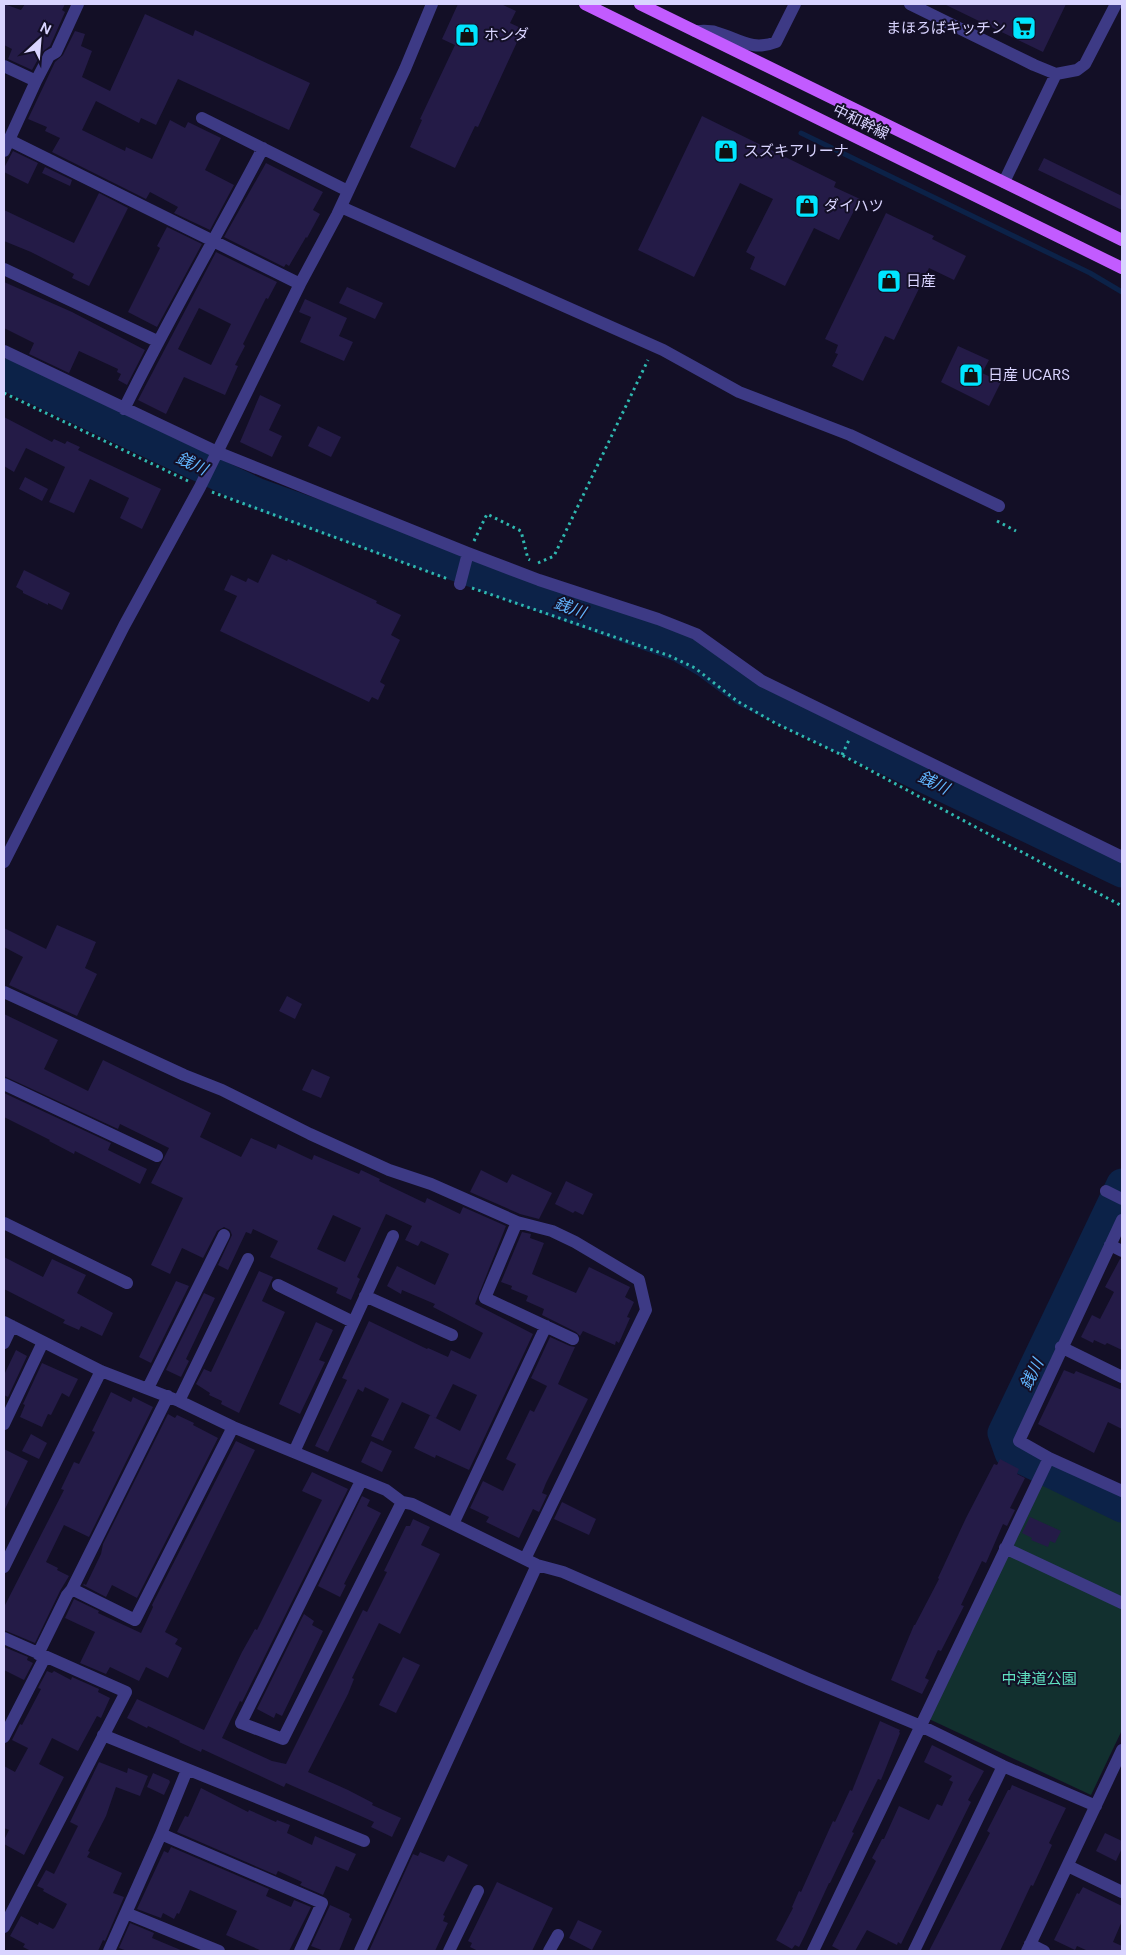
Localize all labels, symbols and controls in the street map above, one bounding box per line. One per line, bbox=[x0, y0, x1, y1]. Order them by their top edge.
north arrow bbox=[15, 15, 65, 65]
supermarket icon: まほろばキッチン bbox=[1011, 15, 1037, 41]
text: N bbox=[37, 18, 54, 39]
place label: まほろばキッチン bbox=[886, 18, 1006, 38]
shop icon: ホンダ bbox=[454, 22, 480, 48]
place label: ホンダ bbox=[484, 25, 529, 45]
street label: 中和幹線 bbox=[830, 100, 892, 144]
shop icon: スズキアリーナ bbox=[713, 138, 739, 164]
place label: スズキアリーナ bbox=[744, 141, 849, 161]
shop icon: ダイハツ bbox=[794, 193, 820, 219]
place label: ダイハツ bbox=[824, 196, 884, 216]
shop icon: 日産 bbox=[876, 268, 902, 294]
place label: 日産 bbox=[906, 271, 936, 291]
shop icon: 日産 UCARS bbox=[958, 362, 984, 388]
place label: 日産 UCARS bbox=[988, 365, 1070, 385]
water label: 銭川 bbox=[173, 447, 213, 481]
water label: 銭川 bbox=[551, 592, 590, 623]
water label: 銭川 bbox=[915, 766, 955, 800]
water label: 銭川 bbox=[1015, 1353, 1049, 1393]
park label: 中津道公園 bbox=[1001, 1669, 1077, 1689]

